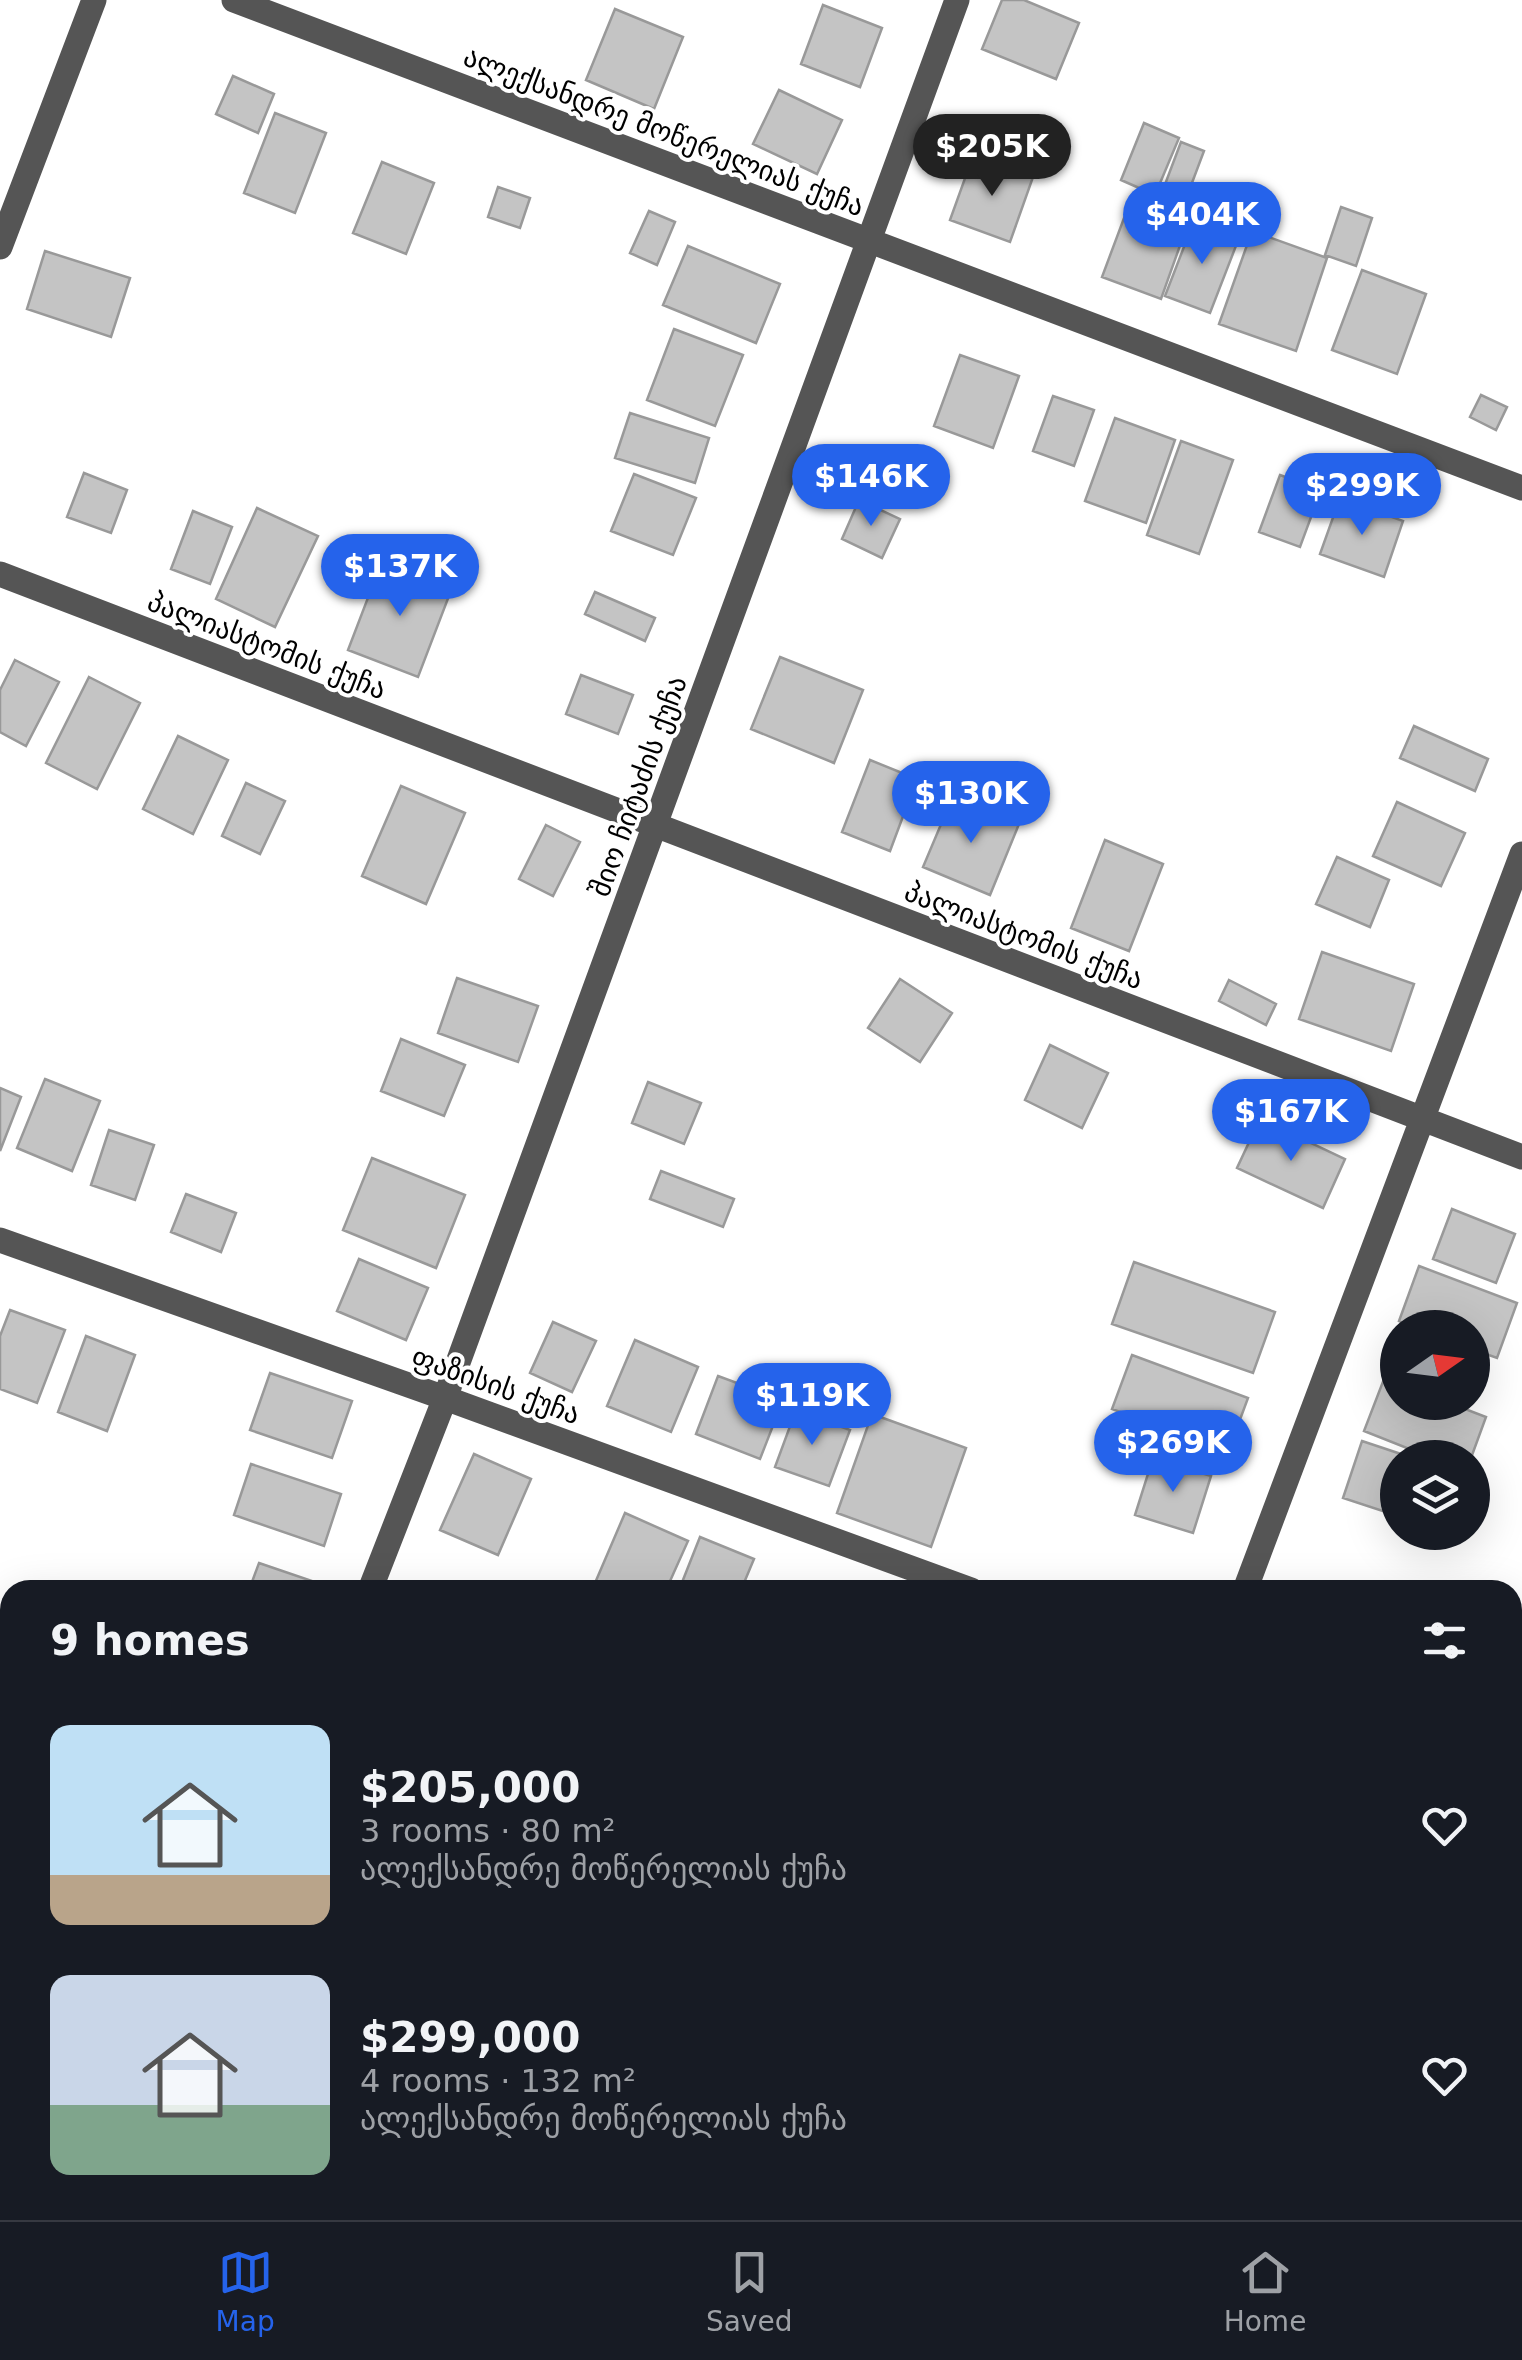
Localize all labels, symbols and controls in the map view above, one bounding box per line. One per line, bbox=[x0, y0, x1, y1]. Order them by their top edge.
street label: ალექსანდრე მოწერელიას ქუჩა bbox=[459, 40, 869, 223]
pin: $205K bbox=[922, 114, 1062, 199]
text: $205K bbox=[935, 127, 1049, 165]
pin: $404K bbox=[1132, 182, 1272, 267]
text: $404K bbox=[1145, 195, 1259, 233]
pin: $146K bbox=[801, 444, 941, 529]
pin: $299K bbox=[1292, 453, 1432, 538]
text: $146K bbox=[814, 457, 928, 495]
text: $299K bbox=[1305, 466, 1419, 504]
pin: $137K bbox=[330, 534, 470, 619]
text: $137K bbox=[343, 547, 457, 585]
street label: პალიასტომის ქუჩა bbox=[143, 585, 391, 706]
street label: შიო ჩიტაძის ქუჩა bbox=[583, 672, 694, 901]
pin: $130K bbox=[901, 761, 1041, 846]
text: $130K bbox=[914, 774, 1028, 812]
street label: პალიასტომის ქუჩა bbox=[900, 875, 1148, 996]
pin: $167K bbox=[1221, 1079, 1361, 1164]
text: $167K bbox=[1234, 1092, 1348, 1130]
north arrow bbox=[1380, 1310, 1490, 1420]
map controls bbox=[1380, 1310, 1490, 1550]
street label: ფაზისის ქუჩა bbox=[407, 1340, 584, 1431]
pin: $119K bbox=[742, 1363, 882, 1448]
text: $119K bbox=[755, 1376, 869, 1414]
pin: $269K bbox=[1103, 1410, 1243, 1495]
text: $269K bbox=[1116, 1423, 1230, 1461]
button: layers bbox=[1380, 1440, 1490, 1550]
icon: filters bbox=[1417, 1613, 1472, 1668]
text: 9 homes bbox=[50, 1616, 250, 1665]
text: $205,000 bbox=[360, 1763, 581, 1812]
icon: home bbox=[130, 1765, 250, 1885]
icon: heart bbox=[1417, 1798, 1472, 1853]
text: 3 rooms · 80 m² bbox=[360, 1812, 615, 1850]
text: ალექსანდრე მოწერელიას ქუჩა bbox=[360, 1850, 847, 1888]
text: $299,000 bbox=[360, 2013, 581, 2062]
icon: home bbox=[130, 2015, 250, 2135]
icon: heart bbox=[1417, 2048, 1472, 2103]
text: 4 rooms · 132 m² bbox=[360, 2062, 636, 2100]
text: ალექსანდრე მოწერელიას ქუჩა bbox=[360, 2100, 847, 2138]
tab: Map bbox=[216, 2245, 275, 2338]
tab: Saved bbox=[706, 2245, 792, 2338]
tab: Home bbox=[1224, 2245, 1306, 2338]

